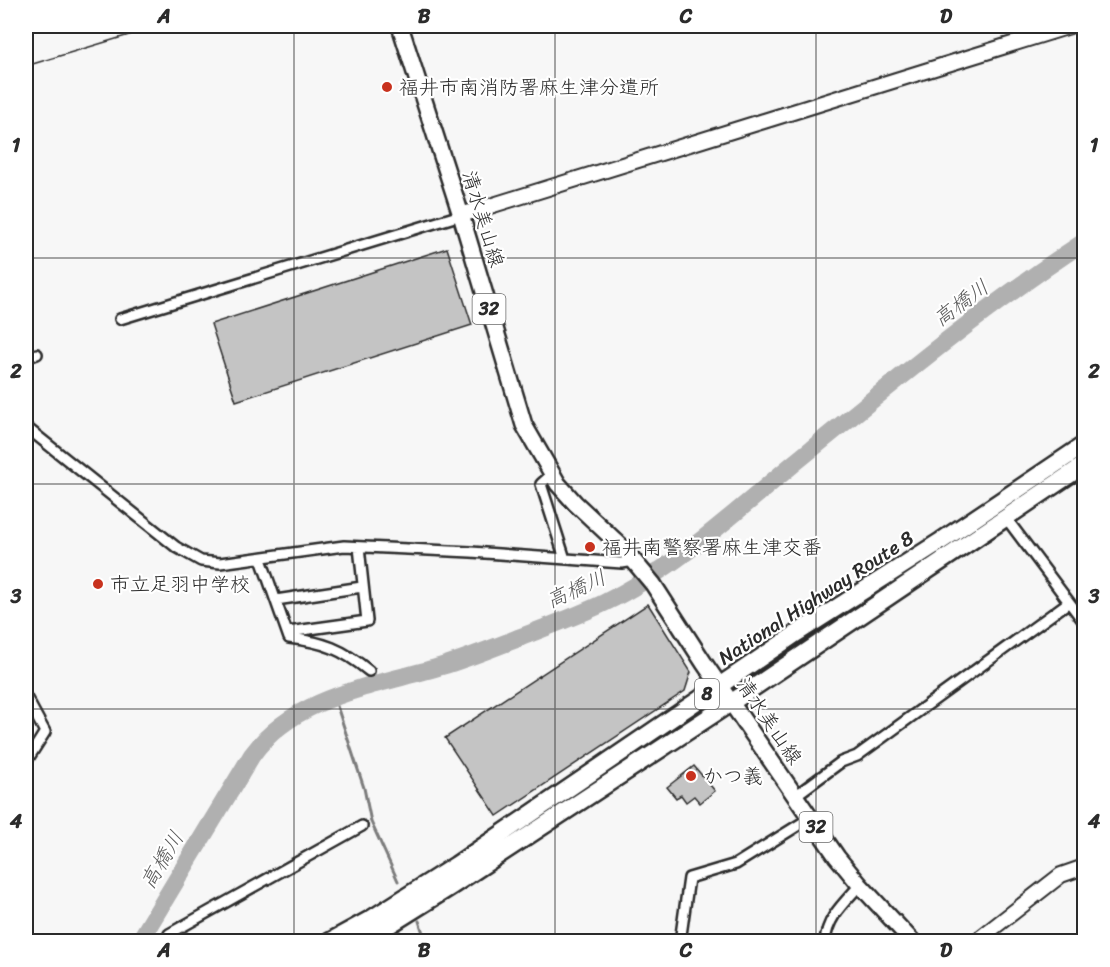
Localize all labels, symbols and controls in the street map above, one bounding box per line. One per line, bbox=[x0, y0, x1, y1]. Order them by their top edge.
text: A bbox=[156, 0, 171, 34]
text: B bbox=[418, 0, 431, 34]
text: C bbox=[679, 0, 693, 34]
text: D bbox=[940, 0, 953, 34]
place label: 福井市南消防署麻生津分遣所 bbox=[399, 70, 659, 105]
marker: 福井市南消防署麻生津分遣所 bbox=[380, 80, 394, 94]
text: 1 bbox=[12, 128, 21, 163]
text: 1 bbox=[1090, 128, 1099, 163]
street label: 清水美山線 bbox=[452, 166, 514, 272]
water label: 高橋川 bbox=[924, 269, 998, 337]
road number: 32 bbox=[472, 294, 506, 324]
text: 2 bbox=[9, 354, 22, 389]
text: 2 bbox=[1087, 354, 1100, 389]
street label: National Highway Route 8 bbox=[711, 521, 921, 675]
place label: 福井南警察署麻生津交番 bbox=[602, 530, 822, 565]
marker: 福井南警察署麻生津交番 bbox=[583, 540, 597, 554]
water label: 高橋川 bbox=[539, 559, 613, 619]
place label: 市立足羽中学校 bbox=[110, 567, 250, 602]
marker: 市立足羽中学校 bbox=[91, 577, 105, 591]
text: 3 bbox=[10, 579, 22, 614]
text: 3 bbox=[1088, 579, 1100, 614]
street label: 清水美山線 bbox=[727, 670, 811, 772]
road number: 8 bbox=[695, 679, 719, 709]
place label: かつ義 bbox=[703, 759, 763, 794]
marker: かつ義 bbox=[684, 769, 698, 783]
text: 4 bbox=[9, 804, 23, 839]
text: 4 bbox=[1087, 804, 1101, 839]
road number: 32 bbox=[800, 812, 832, 842]
water label: 高橋川 bbox=[129, 823, 195, 897]
text: A bbox=[156, 933, 171, 967]
text: B bbox=[418, 933, 431, 967]
text: C bbox=[679, 933, 693, 967]
text: D bbox=[940, 933, 953, 967]

